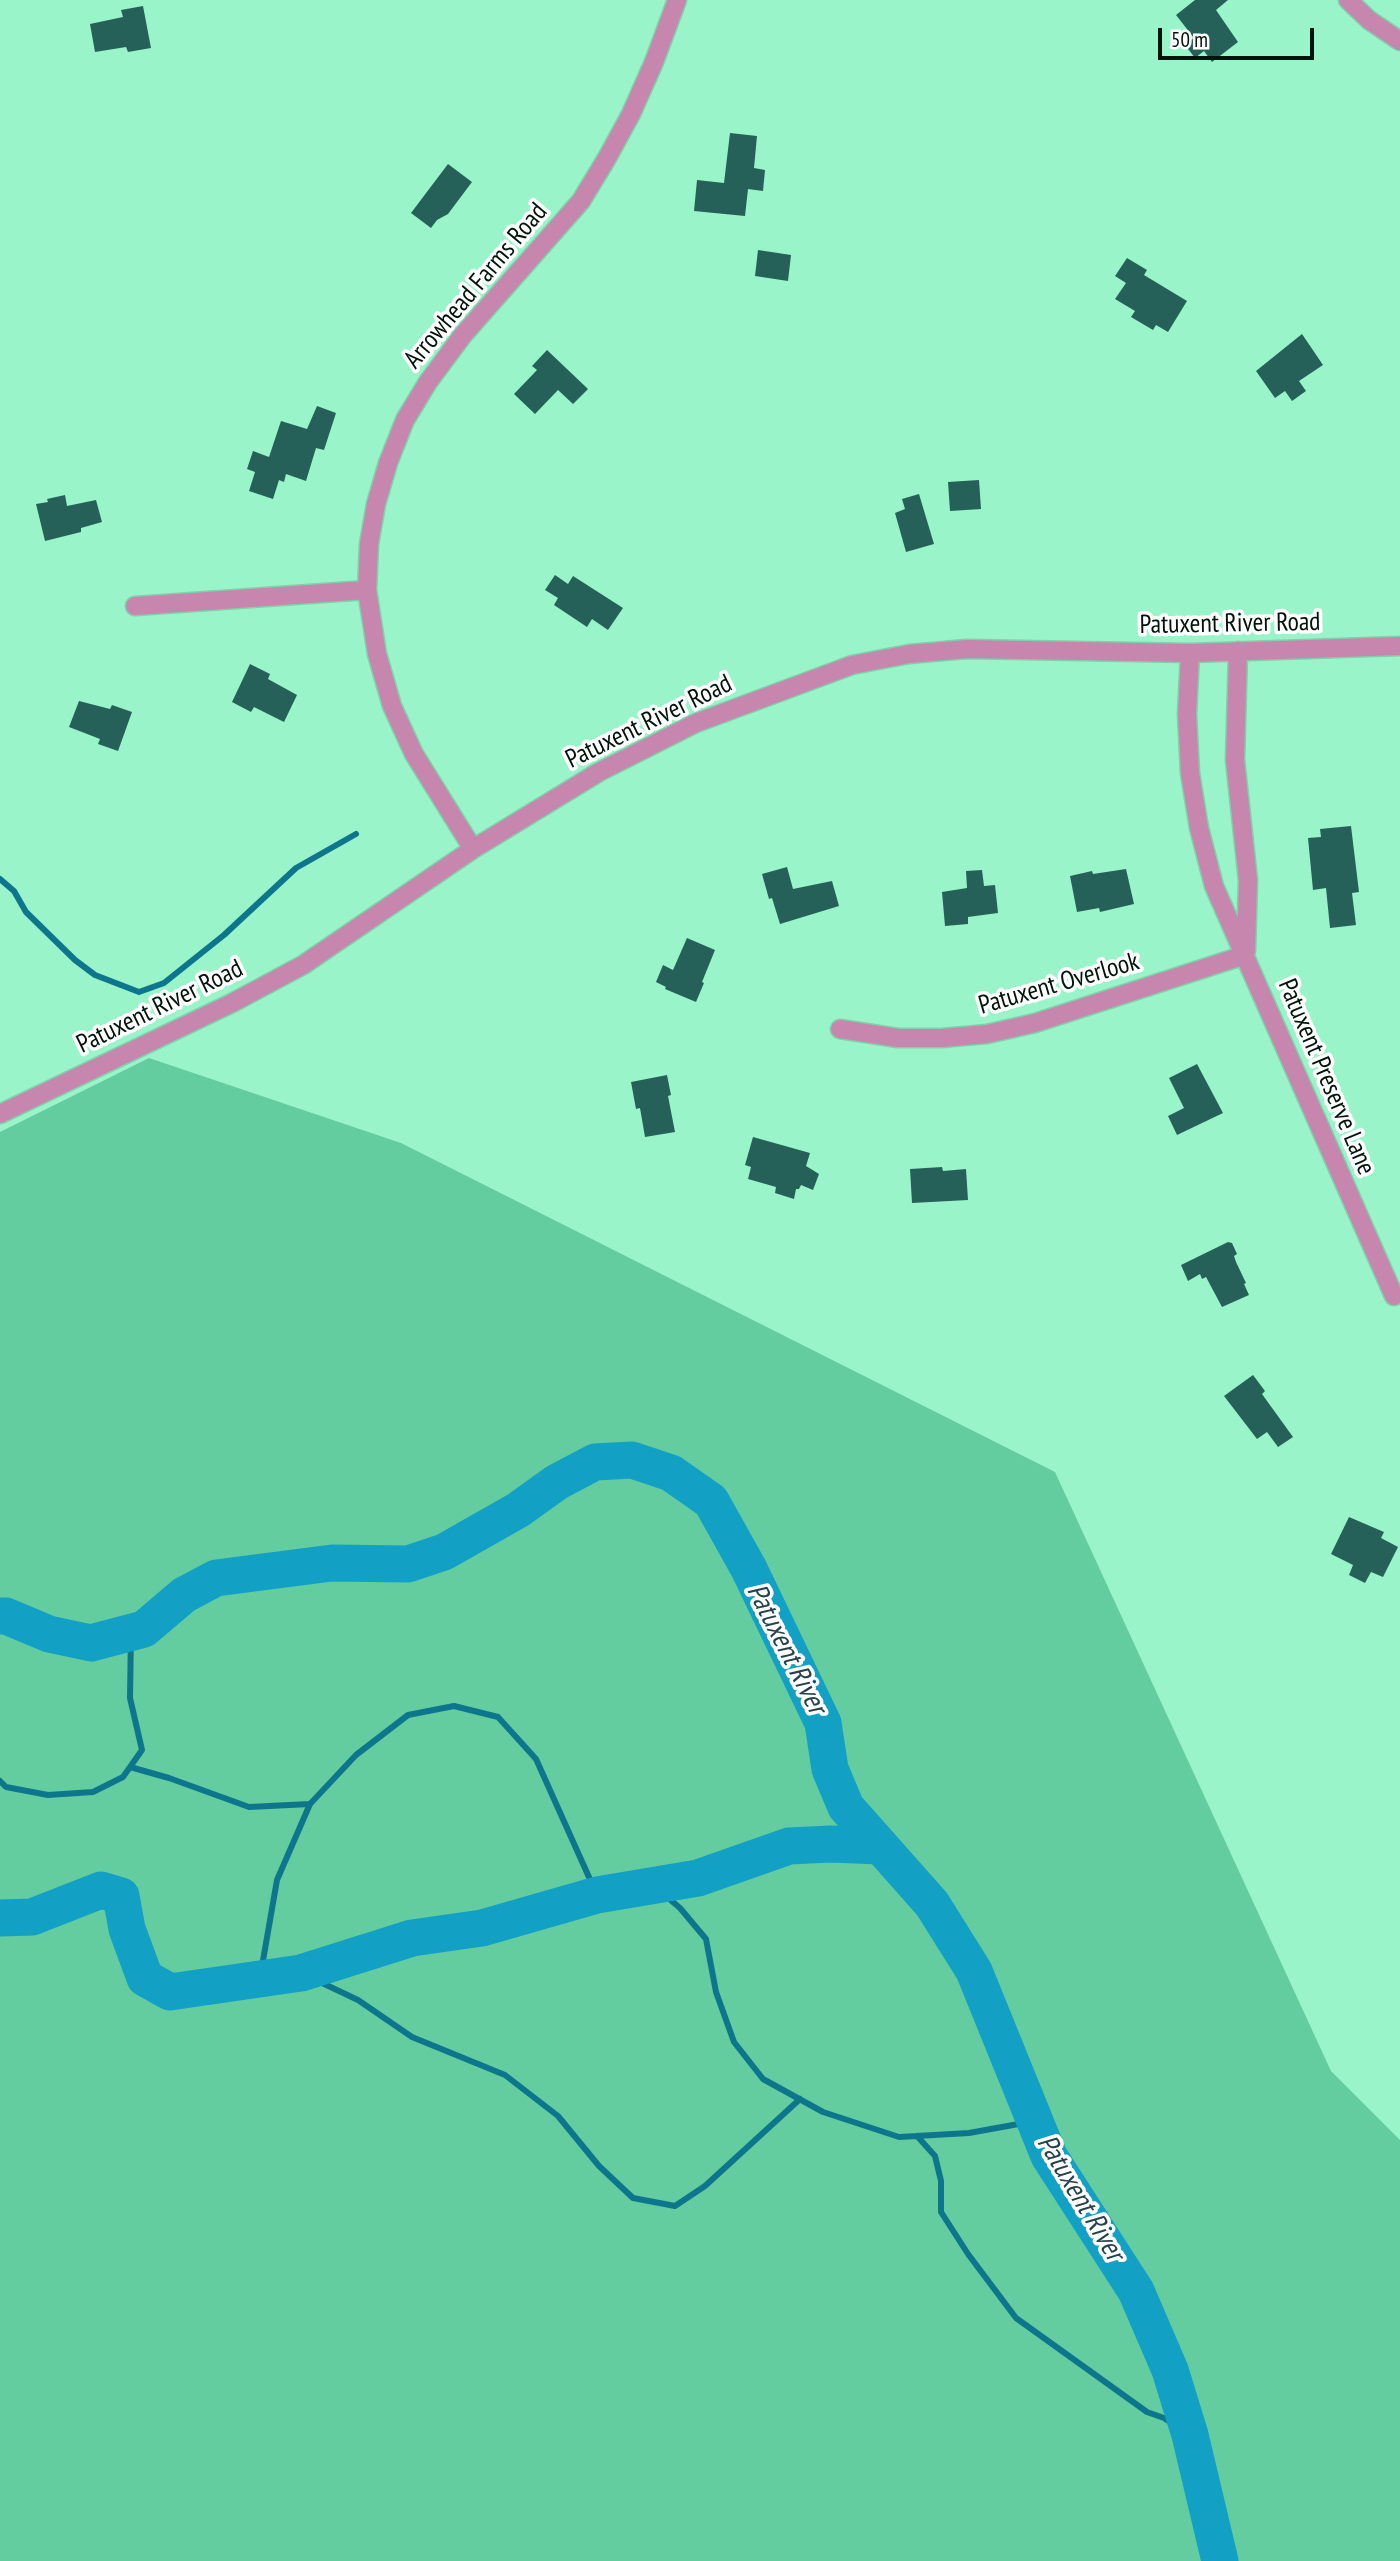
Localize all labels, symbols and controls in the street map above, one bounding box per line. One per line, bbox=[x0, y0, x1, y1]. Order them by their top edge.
scale bar bbox=[1162, 14, 1318, 58]
text: 50 m bbox=[1171, 26, 1208, 53]
street label: Arrowhead Farms Road bbox=[398, 197, 554, 375]
street label: Patuxent River Road bbox=[1139, 607, 1321, 641]
street label: Patuxent River Road bbox=[561, 668, 737, 776]
street label: Patuxent Overlook bbox=[975, 946, 1143, 1022]
street label: Patuxent River Road bbox=[72, 953, 248, 1061]
street label: Patuxent Preserve Lane bbox=[1271, 974, 1381, 1180]
water label: Patuxent River bbox=[739, 1579, 833, 1719]
water label: Patuxent River bbox=[1029, 2129, 1131, 2267]

